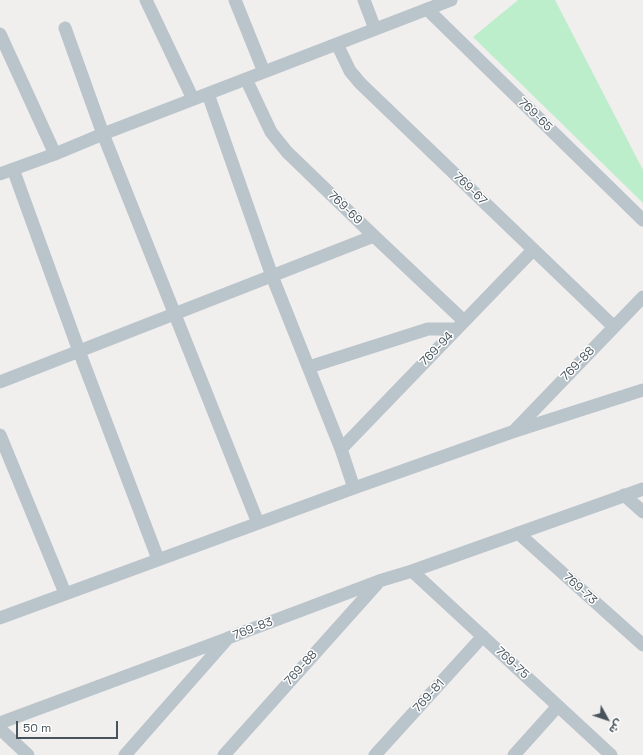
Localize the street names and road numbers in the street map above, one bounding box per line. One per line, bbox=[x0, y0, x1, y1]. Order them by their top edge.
street label: 769-65 bbox=[515, 95, 555, 135]
street label: 769-67 bbox=[450, 170, 490, 208]
street label: 769-69 bbox=[325, 188, 365, 228]
street label: 769-94 bbox=[417, 329, 457, 369]
street label: 769-88 bbox=[558, 344, 598, 384]
street label: 769-73 bbox=[560, 570, 600, 608]
street label: 769-83 bbox=[231, 615, 275, 643]
street label: 769-75 bbox=[492, 644, 532, 682]
street label: 769-88 bbox=[282, 648, 320, 688]
street label: 769-81 bbox=[410, 677, 448, 715]

